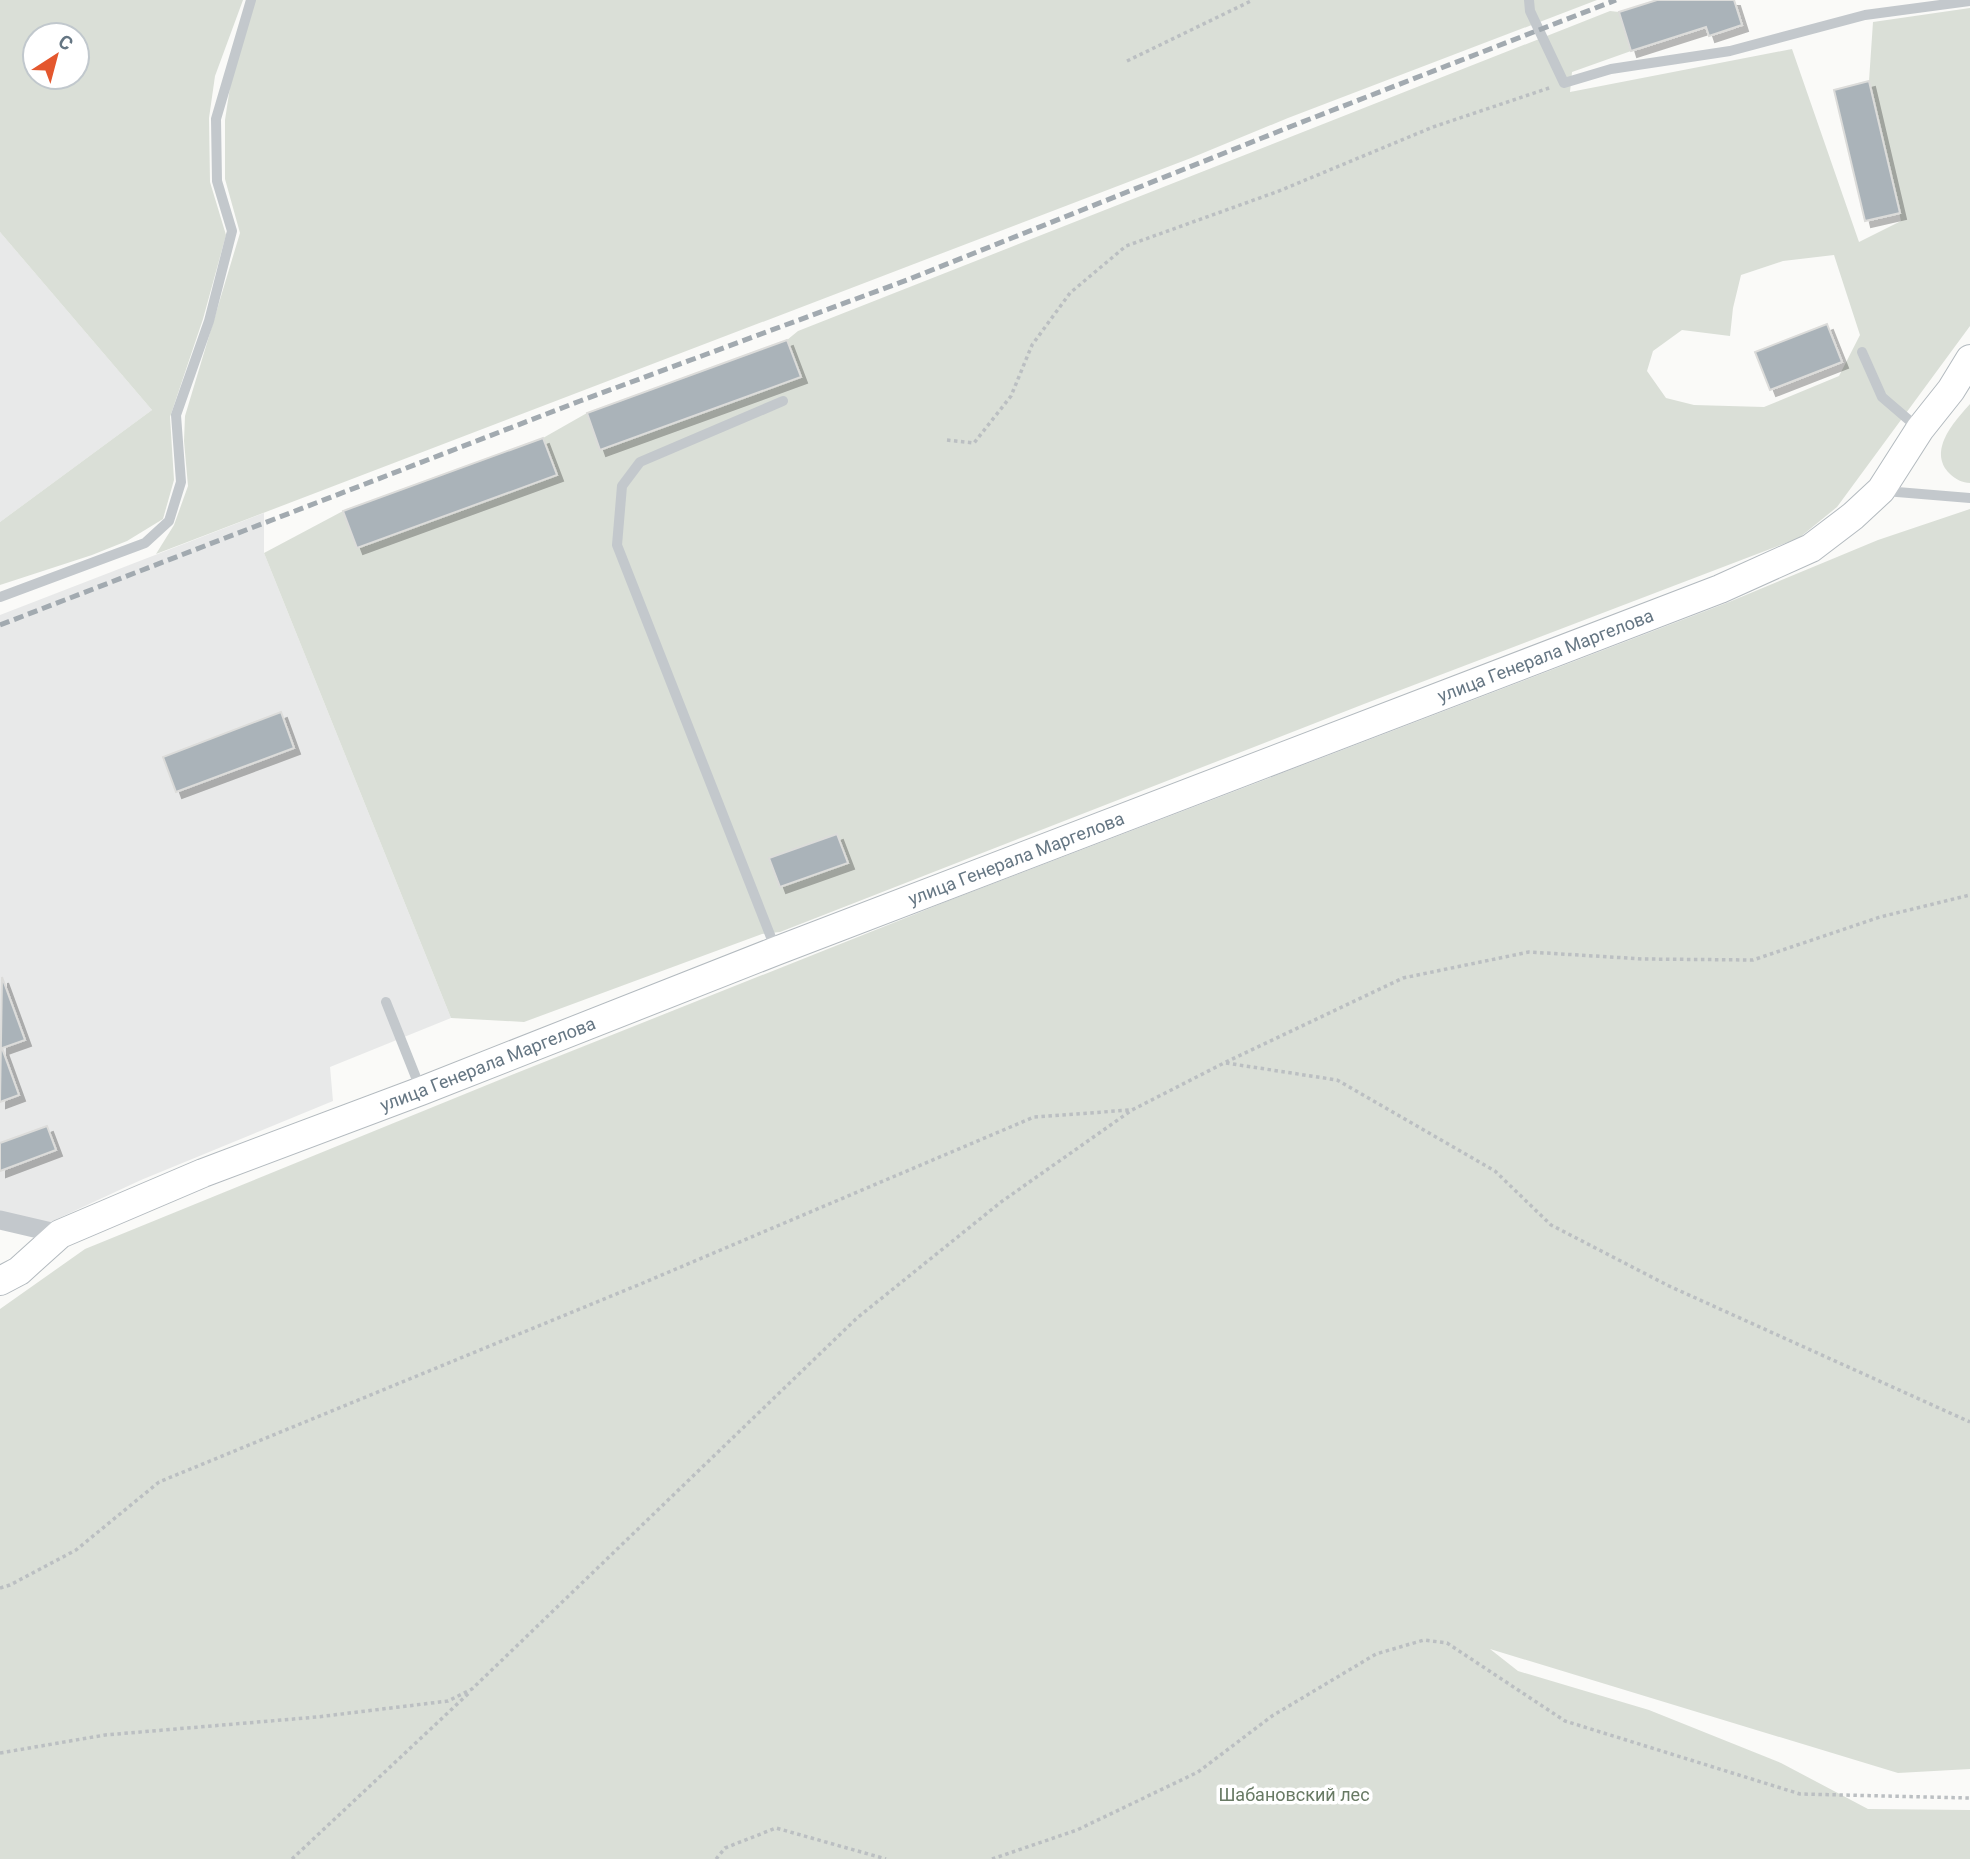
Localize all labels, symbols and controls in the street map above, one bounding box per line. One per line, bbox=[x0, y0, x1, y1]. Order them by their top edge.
north arrow bbox=[21, 21, 91, 91]
text: С bbox=[54, 30, 77, 56]
street label: улица Генерала Маргелова bbox=[1435, 604, 1656, 706]
street label: улица Генерала Маргелова bbox=[905, 807, 1127, 909]
street label: улица Генерала Маргелова bbox=[377, 1012, 598, 1115]
park label: Шабановский лес bbox=[1218, 1784, 1370, 1805]

